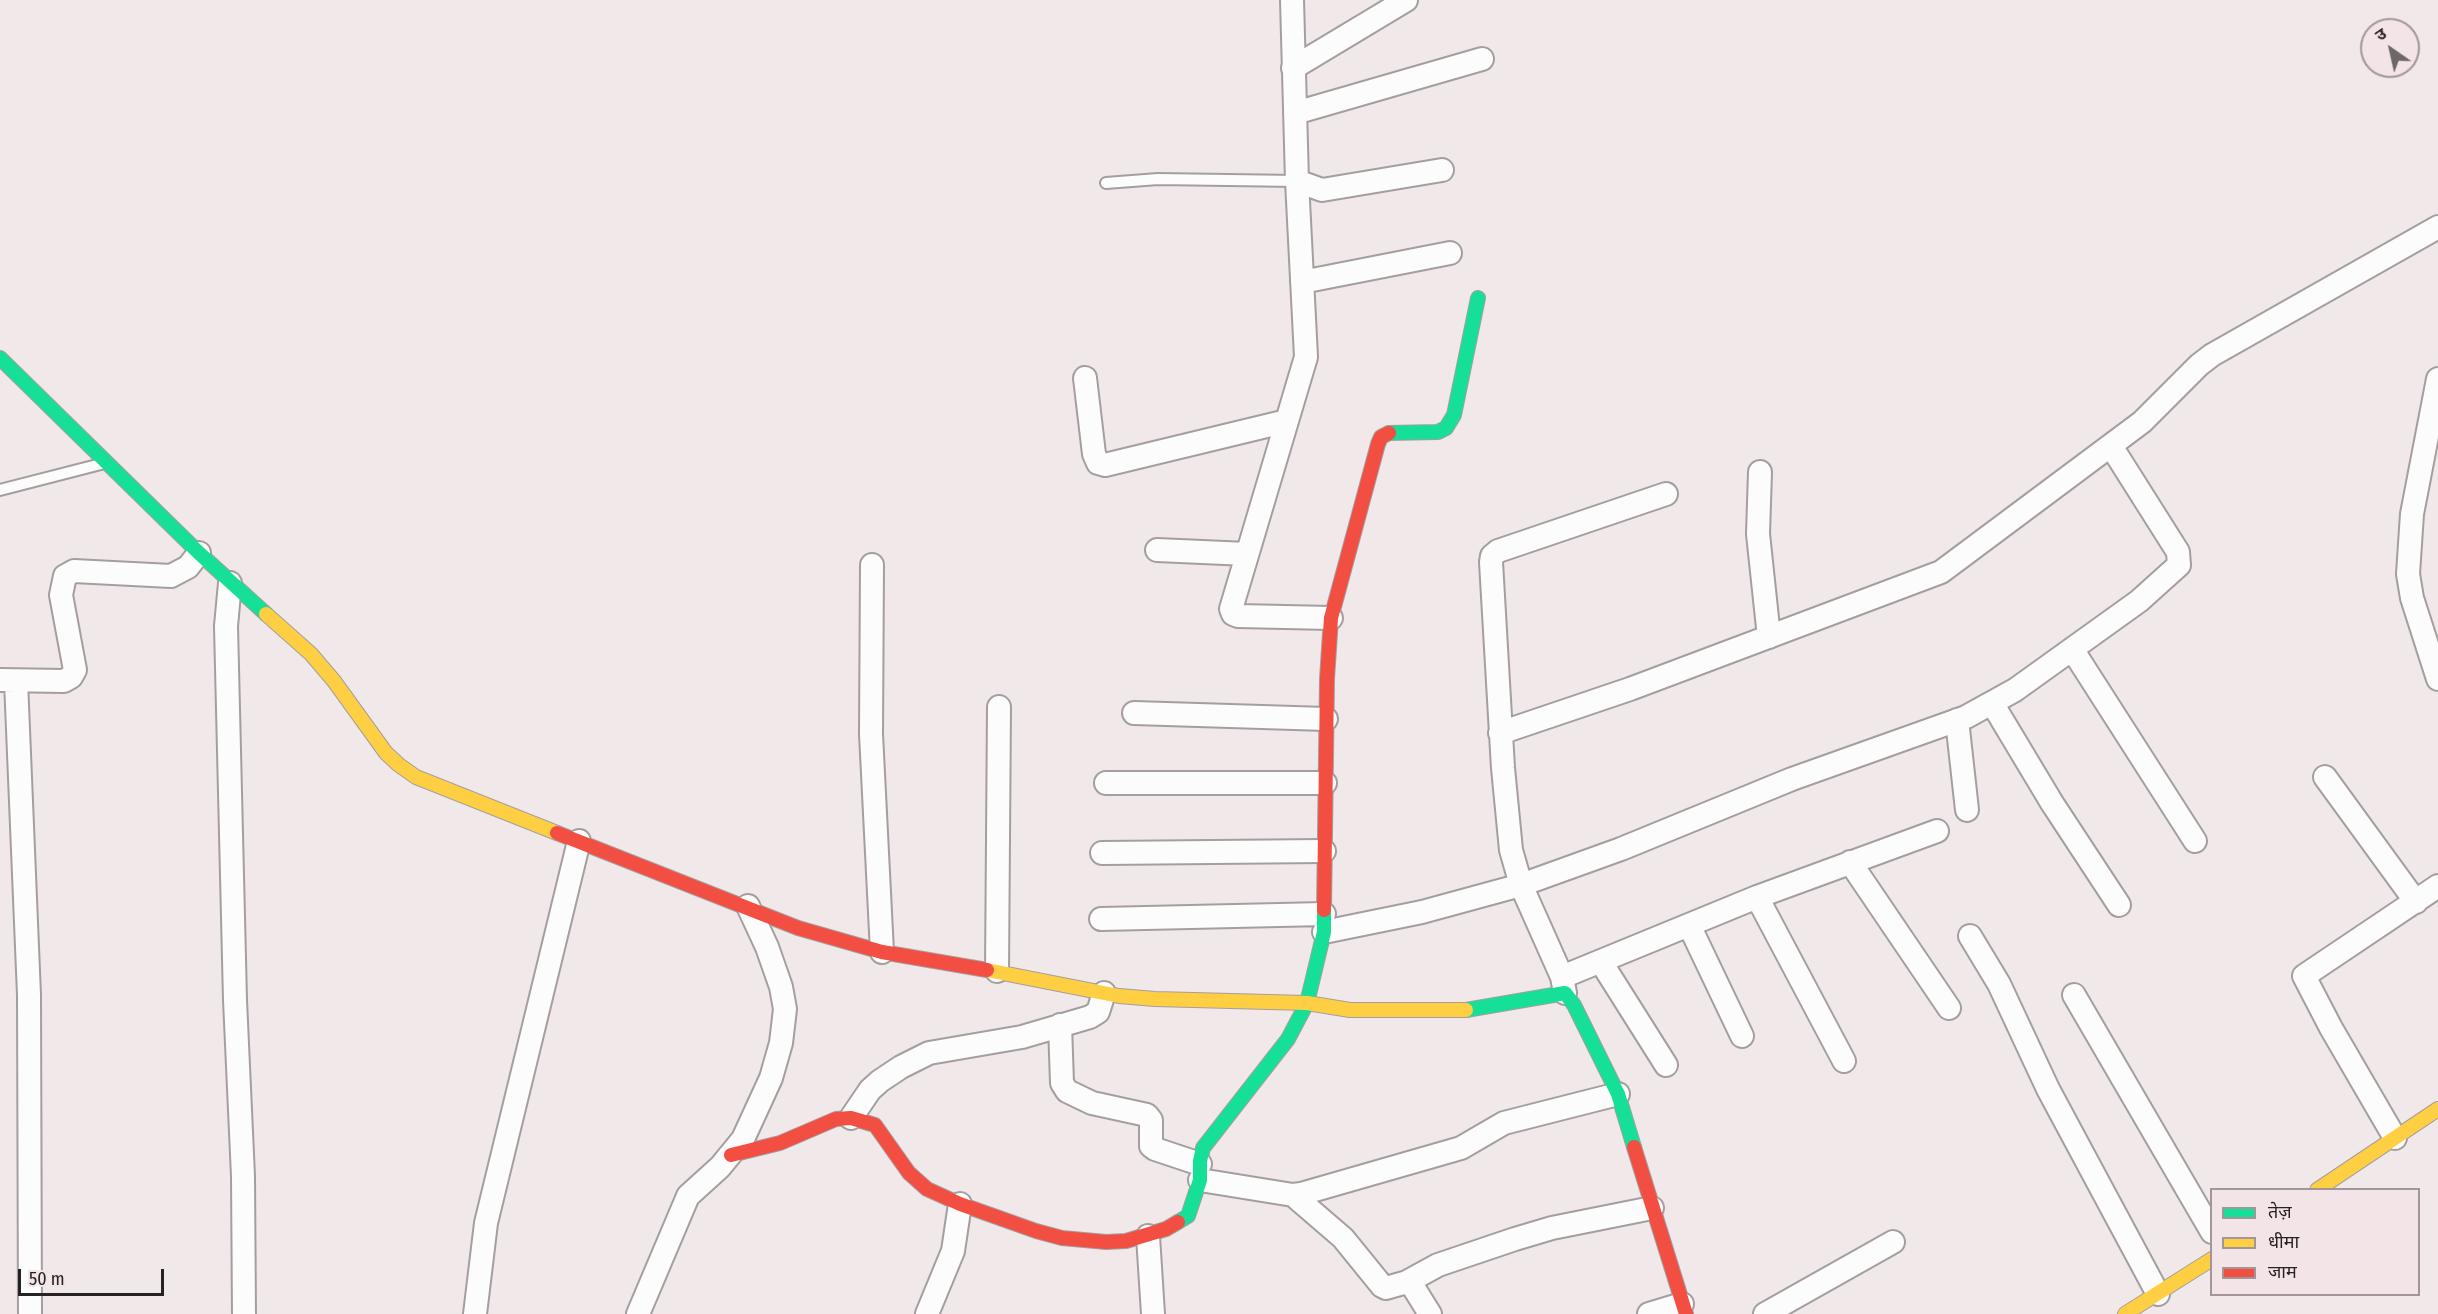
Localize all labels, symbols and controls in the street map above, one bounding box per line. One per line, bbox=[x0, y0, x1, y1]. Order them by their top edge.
north arrow bbox=[2360, 18, 2420, 78]
text: उ bbox=[2372, 24, 2390, 45]
legend bbox=[2210, 1188, 2420, 1296]
text: तेज़ bbox=[2268, 1201, 2292, 1223]
text: धीमा bbox=[2268, 1231, 2299, 1253]
scale bar bbox=[21, 1257, 166, 1295]
text: जाम bbox=[2268, 1261, 2297, 1283]
text: 50 m bbox=[29, 1268, 65, 1290]

